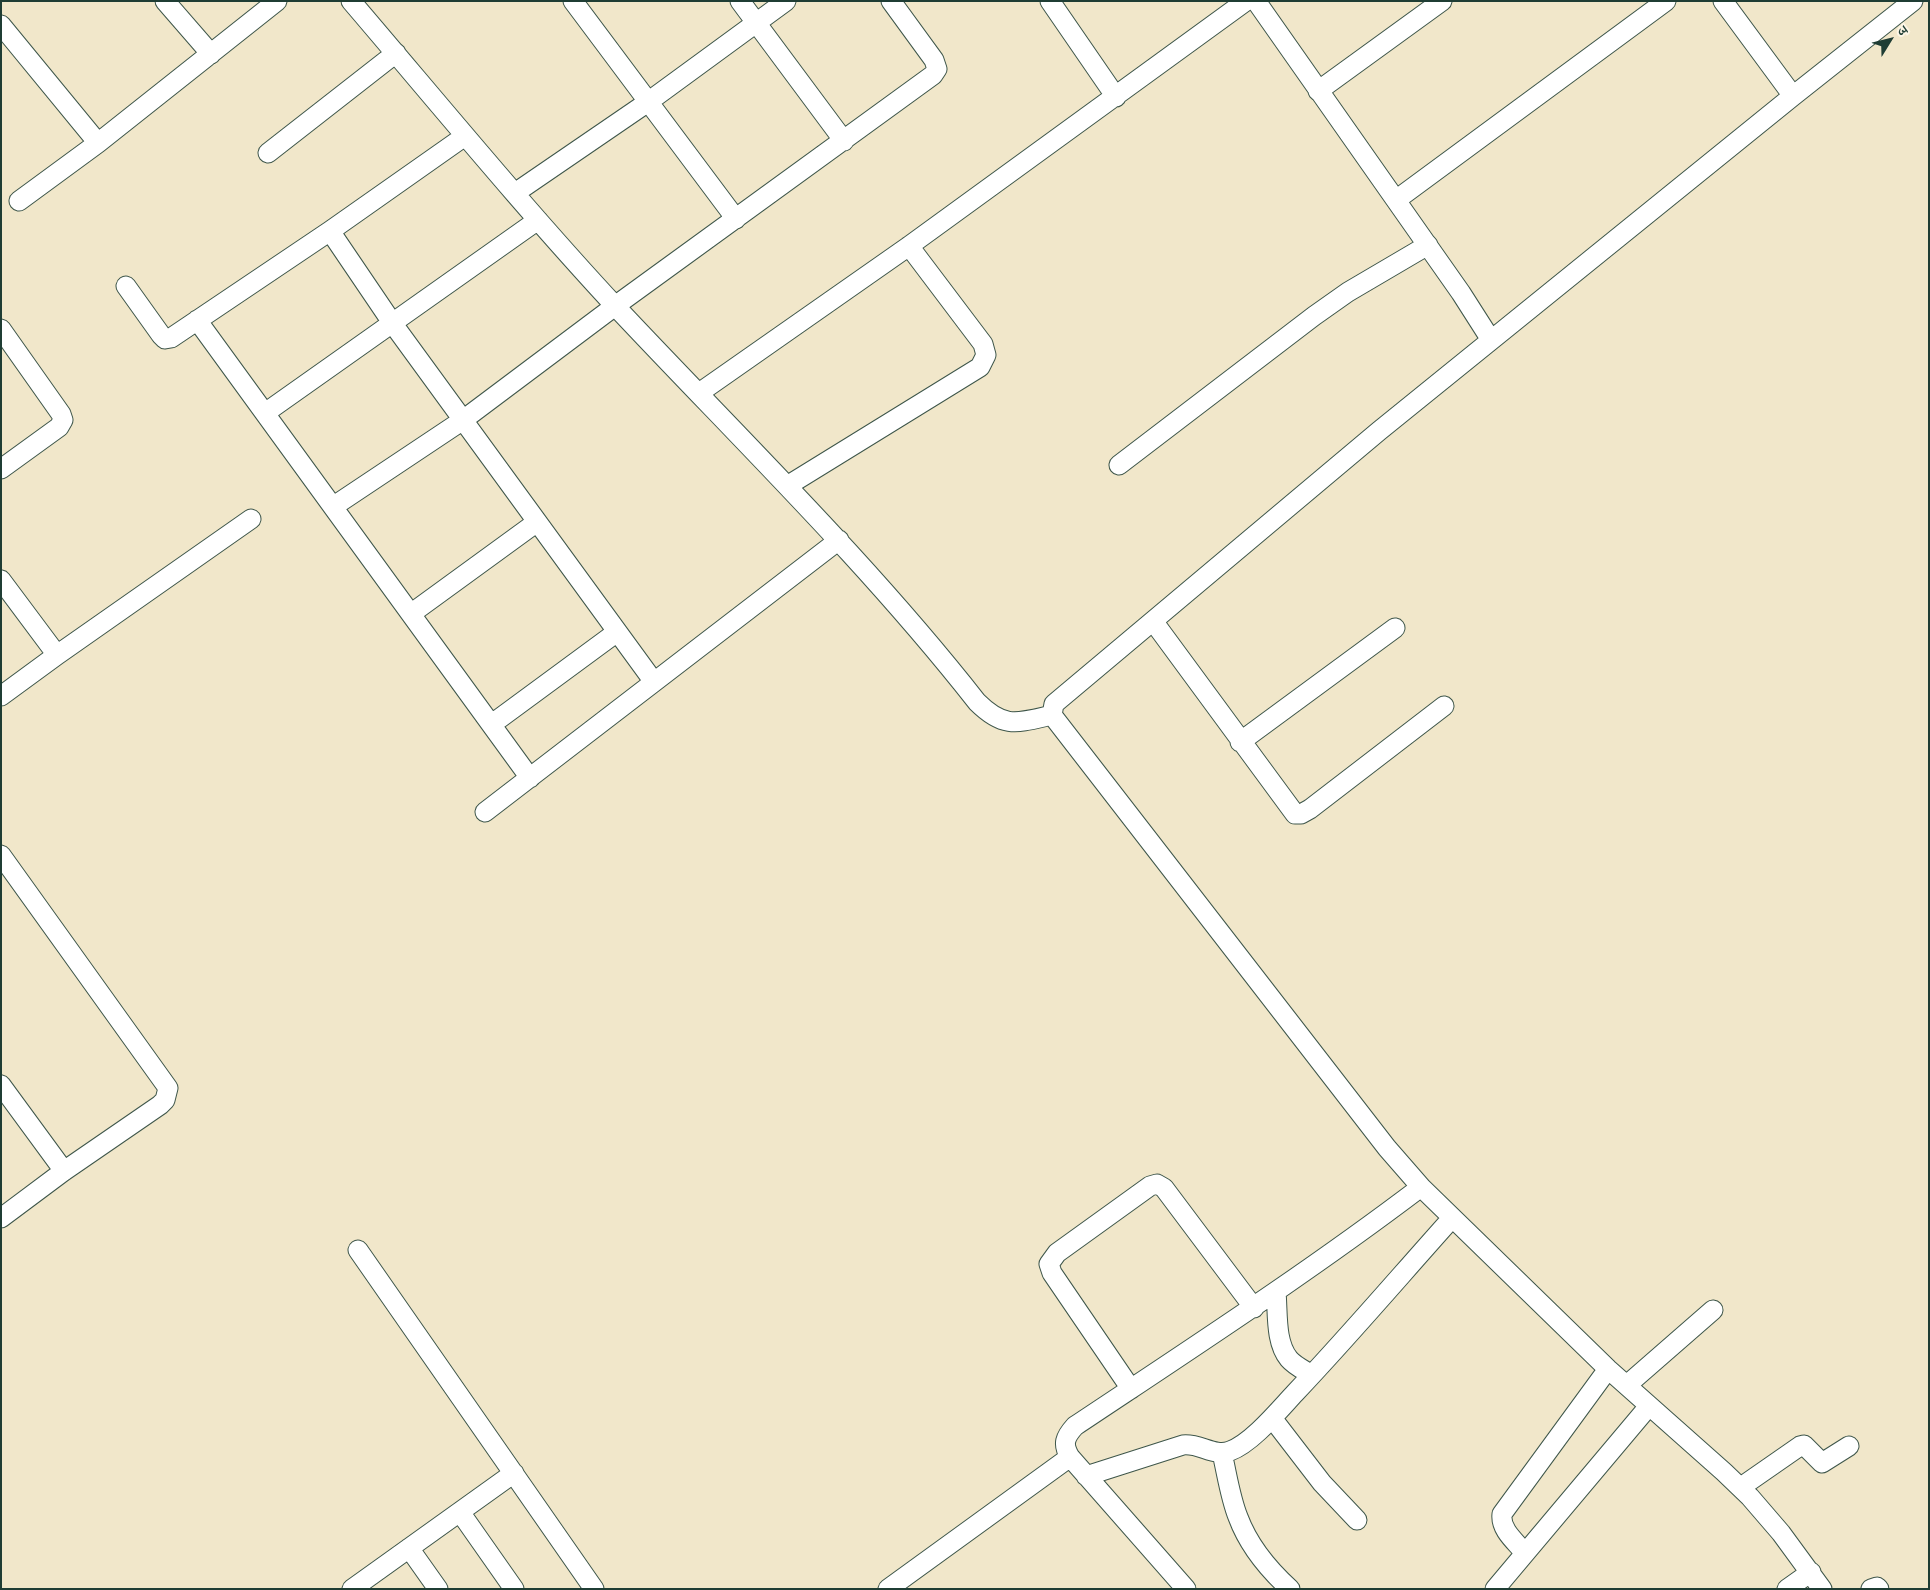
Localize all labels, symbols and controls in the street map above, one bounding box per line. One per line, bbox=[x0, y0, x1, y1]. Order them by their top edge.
north arrow bbox=[1865, 15, 1915, 65]
text: उ bbox=[1894, 23, 1912, 39]

